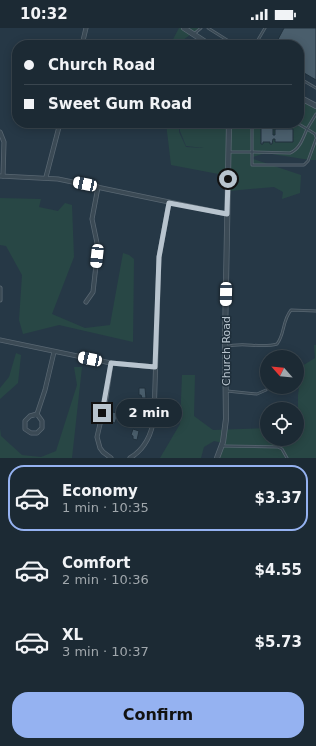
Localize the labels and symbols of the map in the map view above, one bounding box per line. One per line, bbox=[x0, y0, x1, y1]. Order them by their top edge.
route start bbox=[219, 170, 237, 188]
car bbox=[72, 176, 98, 192]
car bbox=[90, 243, 104, 269]
car bbox=[220, 282, 232, 306]
street label: Church Road bbox=[220, 316, 233, 386]
north arrow bbox=[260, 350, 304, 394]
car bbox=[77, 351, 103, 367]
callout: 2 min bbox=[116, 399, 182, 427]
route end bbox=[93, 404, 111, 422]

